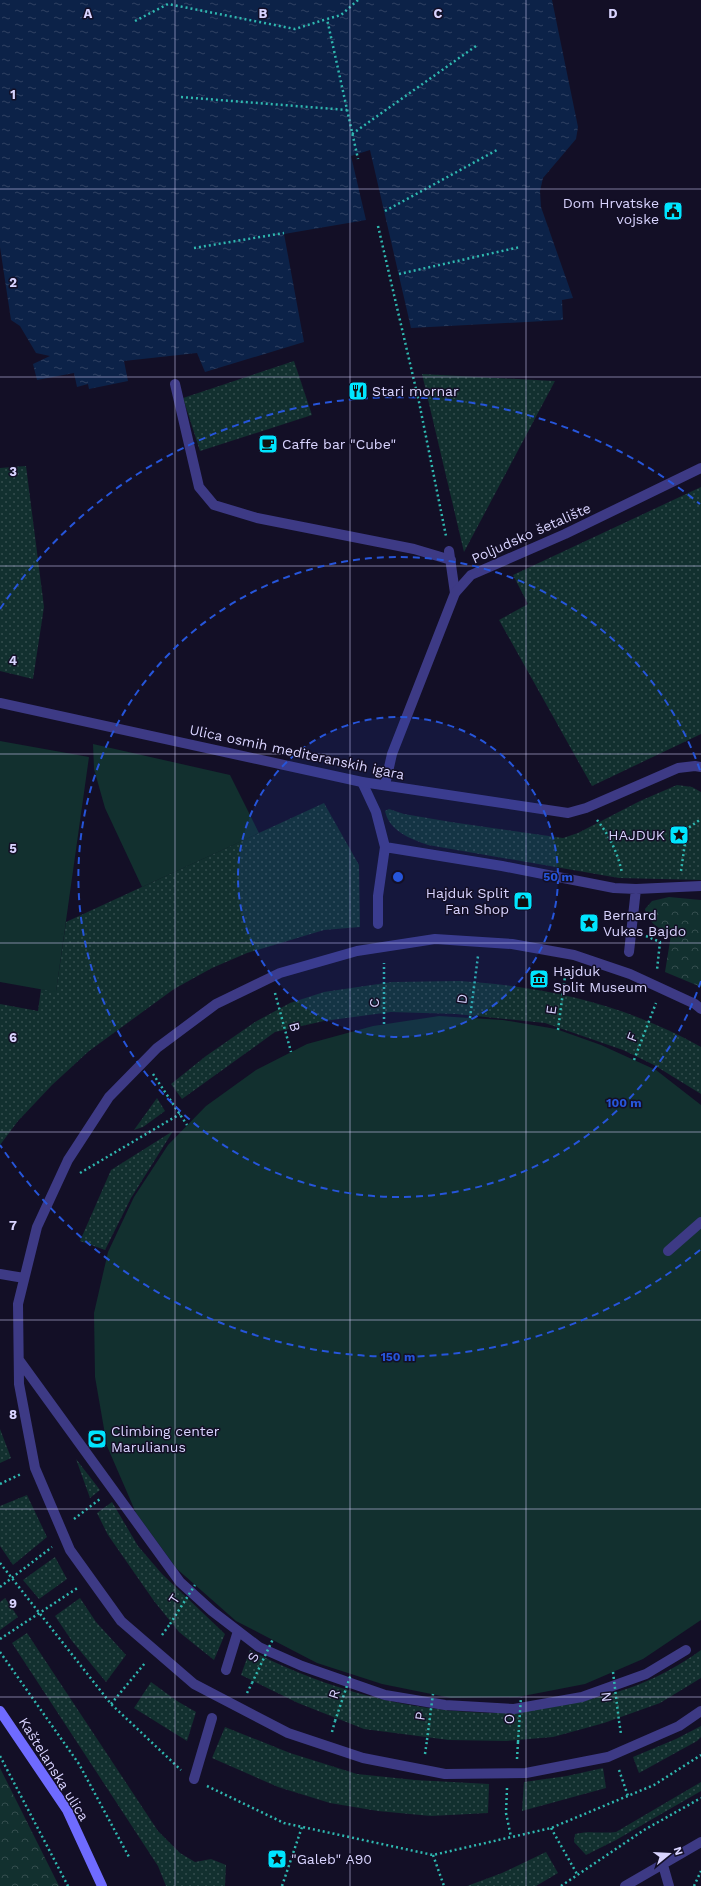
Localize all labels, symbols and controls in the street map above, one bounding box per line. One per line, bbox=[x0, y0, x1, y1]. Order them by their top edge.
text: A bbox=[84, 6, 93, 21]
text: B bbox=[259, 6, 268, 21]
text: C bbox=[434, 6, 443, 21]
text: D bbox=[608, 6, 618, 21]
text: 1 bbox=[10, 87, 16, 102]
place label: Dom Hrvatske vojske bbox=[563, 195, 659, 227]
public building icon: Dom Hrvatske vojske bbox=[662, 200, 684, 222]
text: 2 bbox=[9, 275, 17, 290]
restaurant icon: Stari mornar bbox=[347, 380, 369, 402]
place label: Stari mornar bbox=[372, 383, 459, 399]
cafe icon: Caffe bar "Cube" bbox=[257, 433, 279, 455]
place label: Caffe bar "Cube" bbox=[282, 436, 396, 452]
text: 3 bbox=[9, 464, 17, 479]
street label: Poljudsko šetalište bbox=[469, 499, 593, 567]
text: 4 bbox=[9, 653, 18, 668]
street label: Ulica osmih mediteranskih igara bbox=[188, 721, 406, 783]
place icon: HAJDUK bbox=[668, 824, 690, 846]
place label: HAJDUK bbox=[608, 827, 665, 843]
text: 5 bbox=[9, 841, 17, 856]
centre of rings bbox=[391, 870, 405, 884]
text: 50 m bbox=[543, 870, 573, 884]
place label: Hajduk Split Fan Shop bbox=[426, 885, 509, 917]
shop icon: Hajduk Split Fan Shop bbox=[512, 890, 534, 912]
place label: Bernard Vukas Bajdo bbox=[603, 907, 686, 939]
place icon: Bernard Vukas Bajdo bbox=[578, 912, 600, 934]
place label: Hajduk Split Museum bbox=[553, 963, 647, 995]
museum icon: Hajduk Split Museum bbox=[528, 968, 550, 990]
street label: D bbox=[453, 993, 471, 1005]
street label: C bbox=[366, 998, 382, 1008]
street label: E bbox=[542, 1004, 560, 1016]
street label: B bbox=[286, 1021, 304, 1033]
text: 6 bbox=[9, 1030, 17, 1045]
street label: F bbox=[623, 1030, 641, 1044]
text: 100 m bbox=[606, 1096, 642, 1110]
text: 7 bbox=[9, 1218, 17, 1233]
text: 150 m bbox=[381, 1350, 415, 1364]
text: 8 bbox=[9, 1407, 17, 1422]
place label: Climbing center Marulianus bbox=[111, 1423, 220, 1455]
sports icon: Climbing center Marulianus bbox=[86, 1428, 108, 1450]
street label: T bbox=[165, 1591, 183, 1607]
text: 9 bbox=[9, 1596, 17, 1611]
street label: S bbox=[244, 1649, 262, 1665]
street label: R bbox=[325, 1687, 343, 1701]
street label: N bbox=[598, 1691, 614, 1703]
street label: P bbox=[411, 1711, 429, 1721]
street label: O bbox=[501, 1713, 517, 1725]
street label: Kaštelanska ulica bbox=[16, 1714, 92, 1824]
north arrow bbox=[649, 1834, 689, 1874]
text: N bbox=[671, 1845, 685, 1857]
place icon: "Galeb" A90 bbox=[266, 1848, 288, 1870]
place label: "Galeb" A90 bbox=[291, 1851, 372, 1867]

